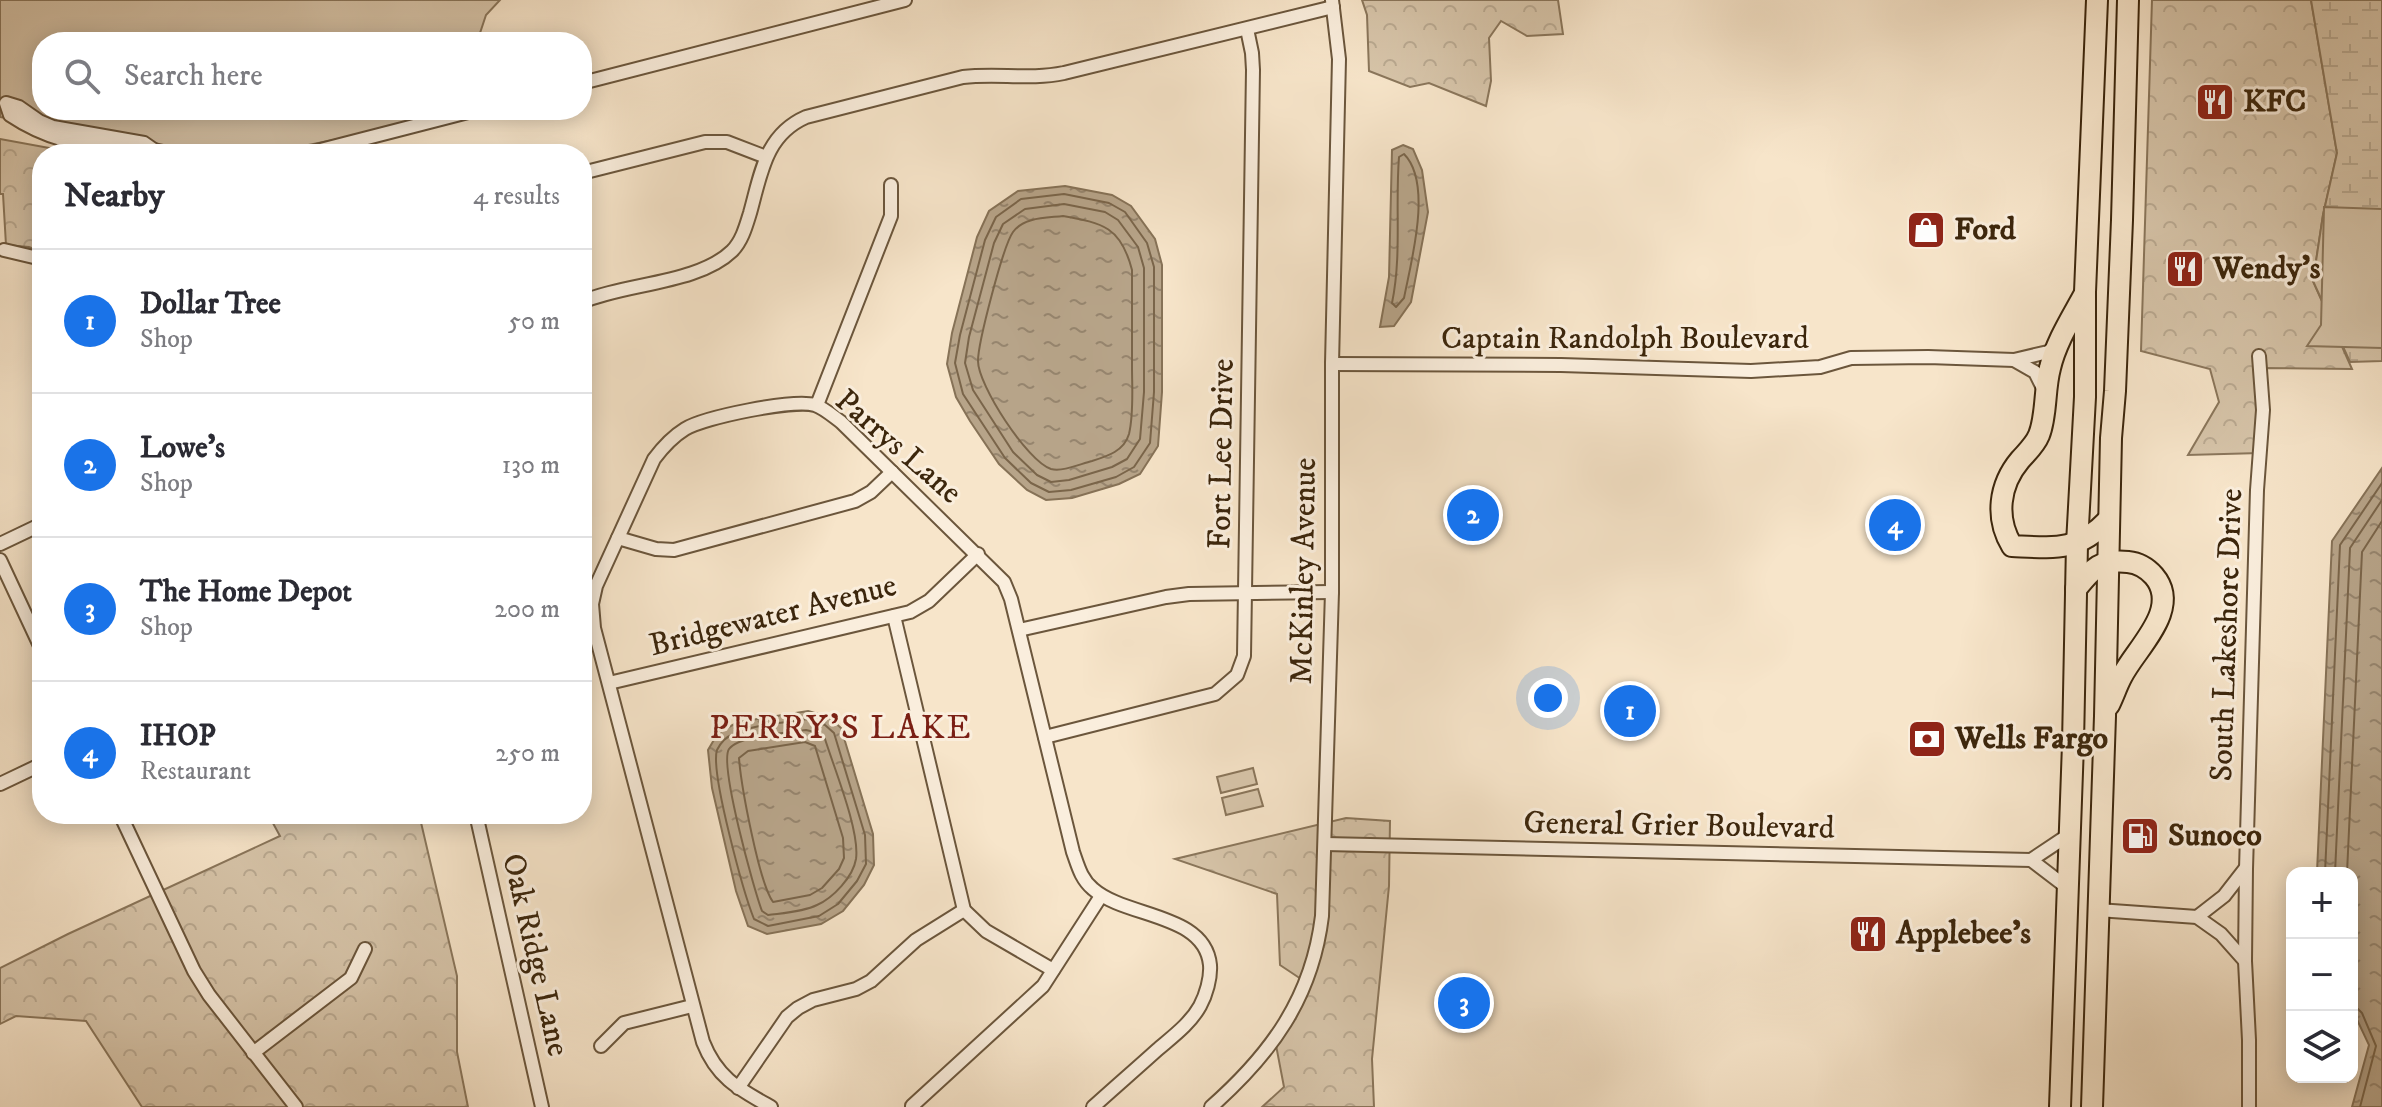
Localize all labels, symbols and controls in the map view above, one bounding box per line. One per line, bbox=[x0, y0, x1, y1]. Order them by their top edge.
search box bbox=[32, 32, 592, 120]
icon: search bbox=[60, 54, 104, 98]
text: Search here bbox=[124, 58, 263, 95]
restaurant icon: KFC bbox=[2194, 81, 2236, 123]
place label: KFC bbox=[2243, 82, 2306, 122]
text: Nearby bbox=[64, 175, 165, 217]
text: 4 results bbox=[473, 180, 560, 213]
shop icon: Ford bbox=[1905, 209, 1947, 251]
place label: Ford bbox=[1954, 210, 2017, 250]
restaurant icon: Wendy's bbox=[2164, 248, 2206, 290]
place label: Wendy's bbox=[2212, 249, 2321, 289]
text: Dollar Tree bbox=[140, 286, 281, 323]
text: 1 bbox=[85, 305, 95, 338]
text: 50 m bbox=[508, 305, 560, 338]
street label: Captain Randolph Boulevard bbox=[1441, 319, 1809, 359]
text: Shop bbox=[140, 323, 193, 356]
street label: Fort Lee Drive bbox=[1200, 358, 1244, 550]
street label: Parrys Lane bbox=[826, 381, 970, 513]
text: Lowe's bbox=[140, 430, 225, 467]
text: 2 bbox=[84, 449, 96, 482]
text: 130 m bbox=[502, 449, 560, 482]
street label: McKinley Avenue bbox=[1282, 457, 1326, 685]
text: Shop bbox=[140, 467, 193, 500]
pin: 2 bbox=[1447, 485, 1499, 545]
street label: South Lakeshore Drive bbox=[2202, 488, 2252, 782]
pin: 4 bbox=[1869, 495, 1921, 555]
street label: Bridgewater Avenue bbox=[645, 566, 901, 666]
text: The Home Depot bbox=[140, 574, 352, 611]
text: 3 bbox=[85, 593, 95, 626]
text: 200 m bbox=[494, 593, 560, 626]
text: Shop bbox=[140, 611, 193, 644]
your location bbox=[1528, 678, 1568, 718]
pin: 1 bbox=[1604, 681, 1656, 741]
district label: PERRY'S LAKE bbox=[709, 707, 973, 749]
text: IHOP bbox=[140, 718, 216, 755]
bank icon: Wells Fargo bbox=[1906, 718, 1948, 760]
place label: Wells Fargo bbox=[1954, 719, 2108, 759]
text: 4 bbox=[83, 737, 97, 770]
text: 250 m bbox=[495, 737, 560, 770]
text: Restaurant bbox=[140, 755, 251, 788]
street label: General Grier Boulevard bbox=[1523, 803, 1835, 849]
fuel station icon: Sunoco bbox=[2119, 815, 2161, 857]
place label: Sunoco bbox=[2168, 816, 2262, 856]
street label: Oak Ridge Lane bbox=[492, 850, 578, 1060]
map controls bbox=[2286, 867, 2358, 1083]
button: + bbox=[2286, 867, 2358, 939]
restaurant icon: Applebee's bbox=[1847, 913, 1889, 955]
place label: Applebee's bbox=[1895, 914, 2031, 954]
button: − bbox=[2286, 939, 2358, 1011]
pin: 3 bbox=[1438, 973, 1490, 1033]
button: layers bbox=[2286, 1011, 2358, 1083]

